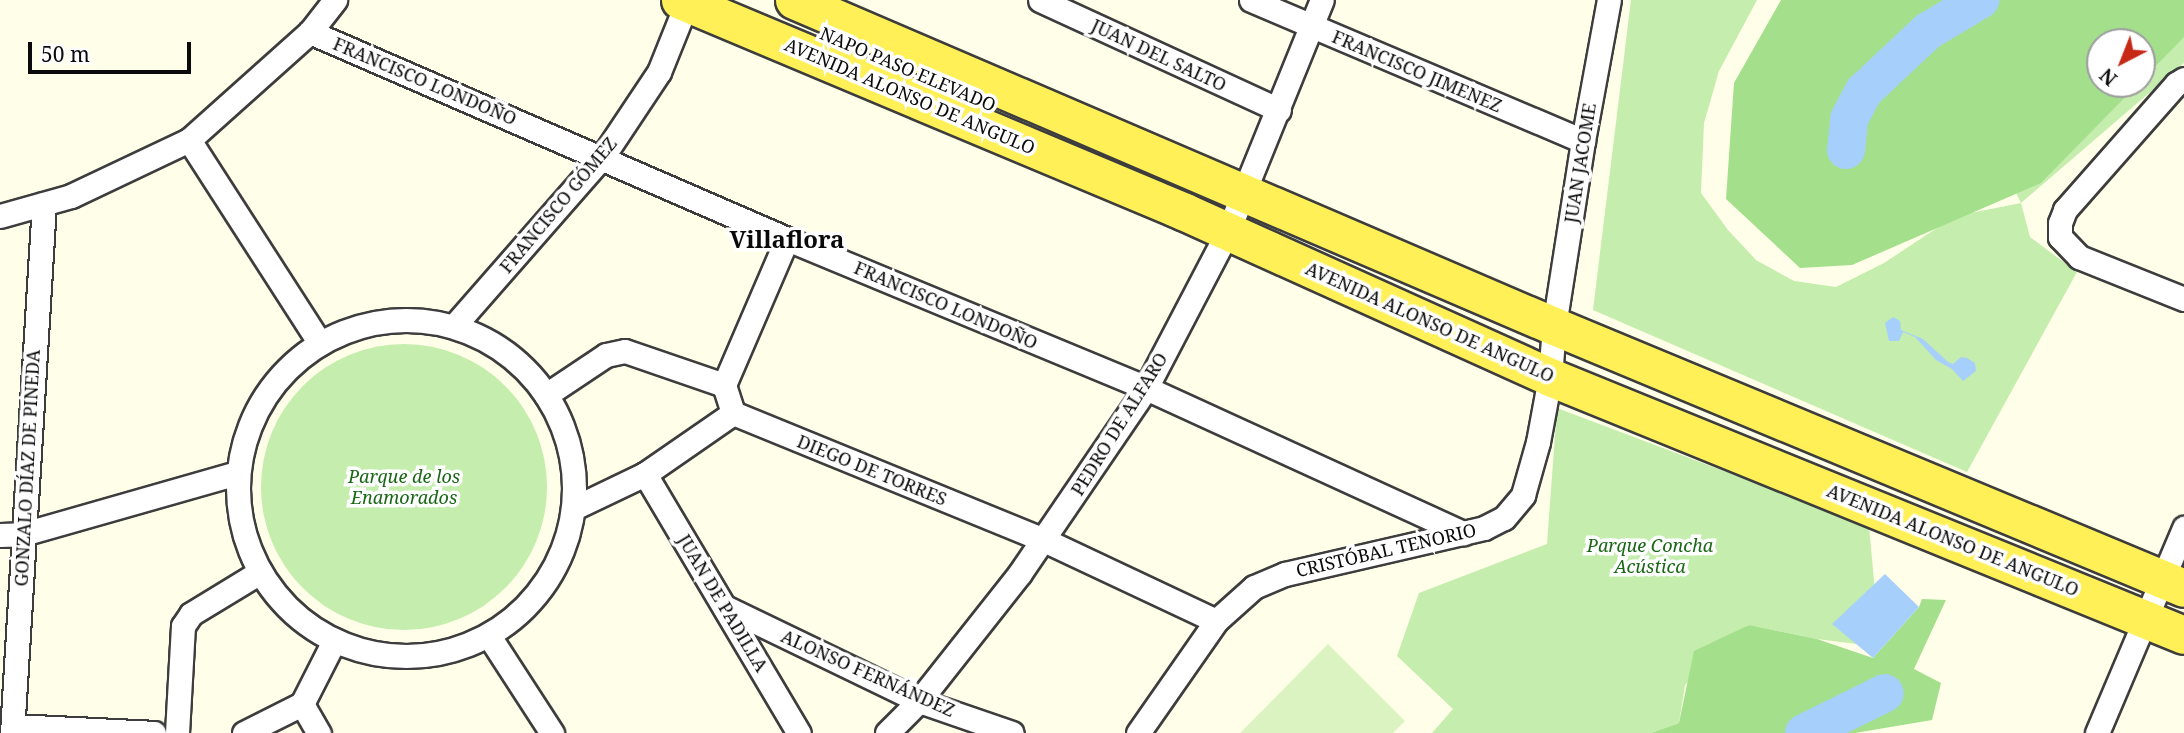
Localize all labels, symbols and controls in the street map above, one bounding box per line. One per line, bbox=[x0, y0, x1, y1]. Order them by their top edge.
street label: JUAN DEL SALTO bbox=[1088, 14, 1230, 96]
street label: NAPO PASO ELEVADO bbox=[817, 22, 999, 116]
street label: FRANCISCO JIMENEZ bbox=[1329, 25, 1505, 117]
scale bar bbox=[32, 28, 194, 72]
north arrow bbox=[2086, 28, 2156, 98]
street label: FRANCISCO LONDOÑO bbox=[330, 33, 520, 129]
street label: AVENIDA ALONSO DE ANGULO bbox=[782, 33, 1038, 159]
text: 50 m bbox=[41, 40, 90, 68]
text: N bbox=[2094, 62, 2123, 92]
street label: JUAN JACOME bbox=[1560, 101, 1600, 225]
street label: FRANCISCO GÓMEZ bbox=[495, 133, 621, 277]
district label: Villaflora bbox=[730, 225, 844, 253]
street label: FRANCISCO LONDOÑO bbox=[851, 257, 1041, 353]
street label: AVENIDA ALONSO DE ANGULO bbox=[1302, 257, 1558, 387]
street label: GONZALO DÍAZ DE PINEDA bbox=[10, 349, 44, 587]
street label: PEDRO DE ALFARO bbox=[1066, 349, 1172, 499]
street label: DIEGO DE TORRES bbox=[794, 430, 950, 510]
park label: Parque de los Enamorados bbox=[348, 466, 460, 508]
street label: AVENIDA ALONSO DE ANGULO bbox=[1824, 479, 2082, 601]
street label: CRISTÓBAL TENORIO bbox=[1294, 519, 1478, 581]
street label: JUAN DE PADILLA bbox=[673, 530, 773, 676]
park label: Parque Concha Acústica bbox=[1587, 535, 1713, 578]
street label: ALONSO FERNÁNDEZ bbox=[778, 625, 958, 721]

